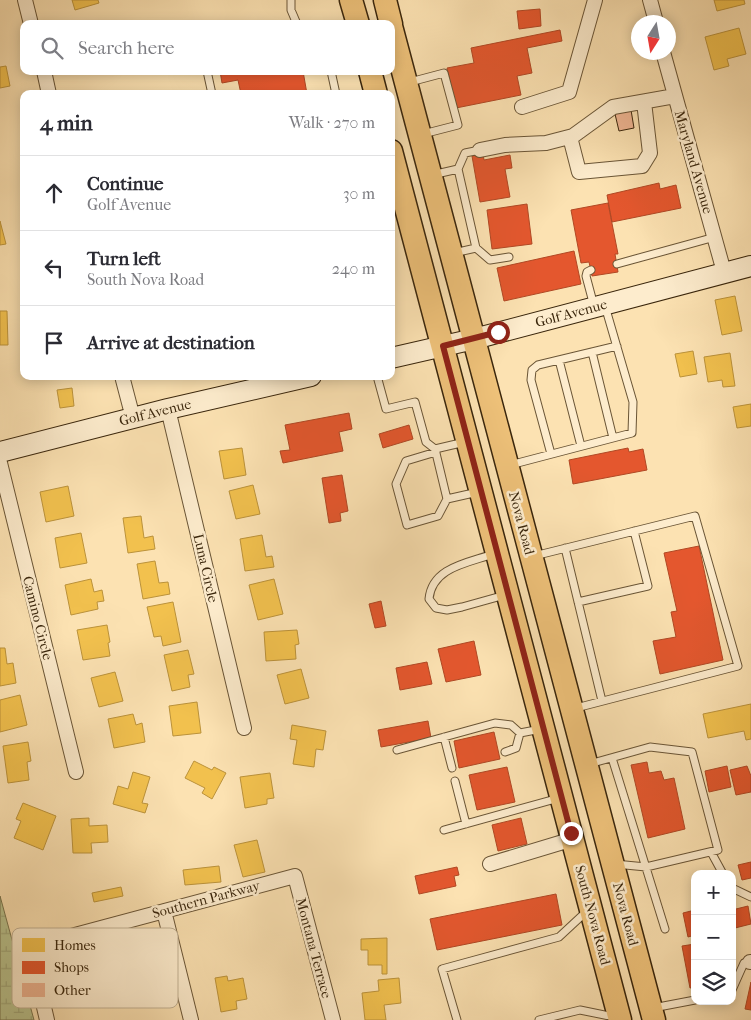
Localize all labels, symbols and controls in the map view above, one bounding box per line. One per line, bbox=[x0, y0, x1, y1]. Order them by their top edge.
north arrow bbox=[631, 15, 676, 60]
search box bbox=[20, 20, 395, 75]
icon: search bbox=[38, 34, 66, 62]
text: Search here bbox=[78, 37, 174, 59]
street label: Maryland Avenue bbox=[671, 108, 716, 216]
text: 4 min bbox=[40, 111, 93, 135]
text: Walk · 270 m bbox=[289, 113, 375, 132]
text: Continue bbox=[87, 173, 163, 195]
icon: ahead bbox=[40, 179, 68, 207]
text: 30 m bbox=[343, 184, 375, 203]
text: Golf Avenue bbox=[87, 195, 171, 214]
text: Turn left bbox=[87, 248, 161, 270]
icon: left bbox=[40, 254, 68, 282]
text: 240 m bbox=[332, 259, 375, 278]
text: South Nova Road bbox=[87, 270, 204, 289]
street label: Golf Avenue bbox=[533, 296, 609, 331]
route start bbox=[487, 321, 510, 344]
icon: arrive bbox=[40, 329, 68, 357]
text: Arrive at destination bbox=[87, 332, 255, 354]
street label: Golf Avenue bbox=[117, 395, 193, 430]
street label: Nova Road bbox=[505, 490, 538, 557]
street label: Luna Circle bbox=[189, 532, 222, 604]
street label: Camino Circle bbox=[19, 574, 56, 662]
route end bbox=[560, 822, 583, 845]
street label: South Nova Road bbox=[571, 863, 614, 967]
map controls bbox=[691, 870, 736, 1005]
button: + bbox=[691, 870, 736, 915]
street label: Southern Parkway bbox=[150, 877, 262, 922]
street label: Nova Road bbox=[609, 881, 642, 948]
street label: Montana Terrace bbox=[292, 896, 335, 1000]
button: − bbox=[691, 915, 736, 960]
legend bbox=[12, 928, 178, 1008]
text: Homes bbox=[54, 937, 96, 954]
text: Shops bbox=[54, 959, 89, 976]
button: layers bbox=[691, 960, 736, 1005]
text: Other bbox=[54, 982, 91, 999]

